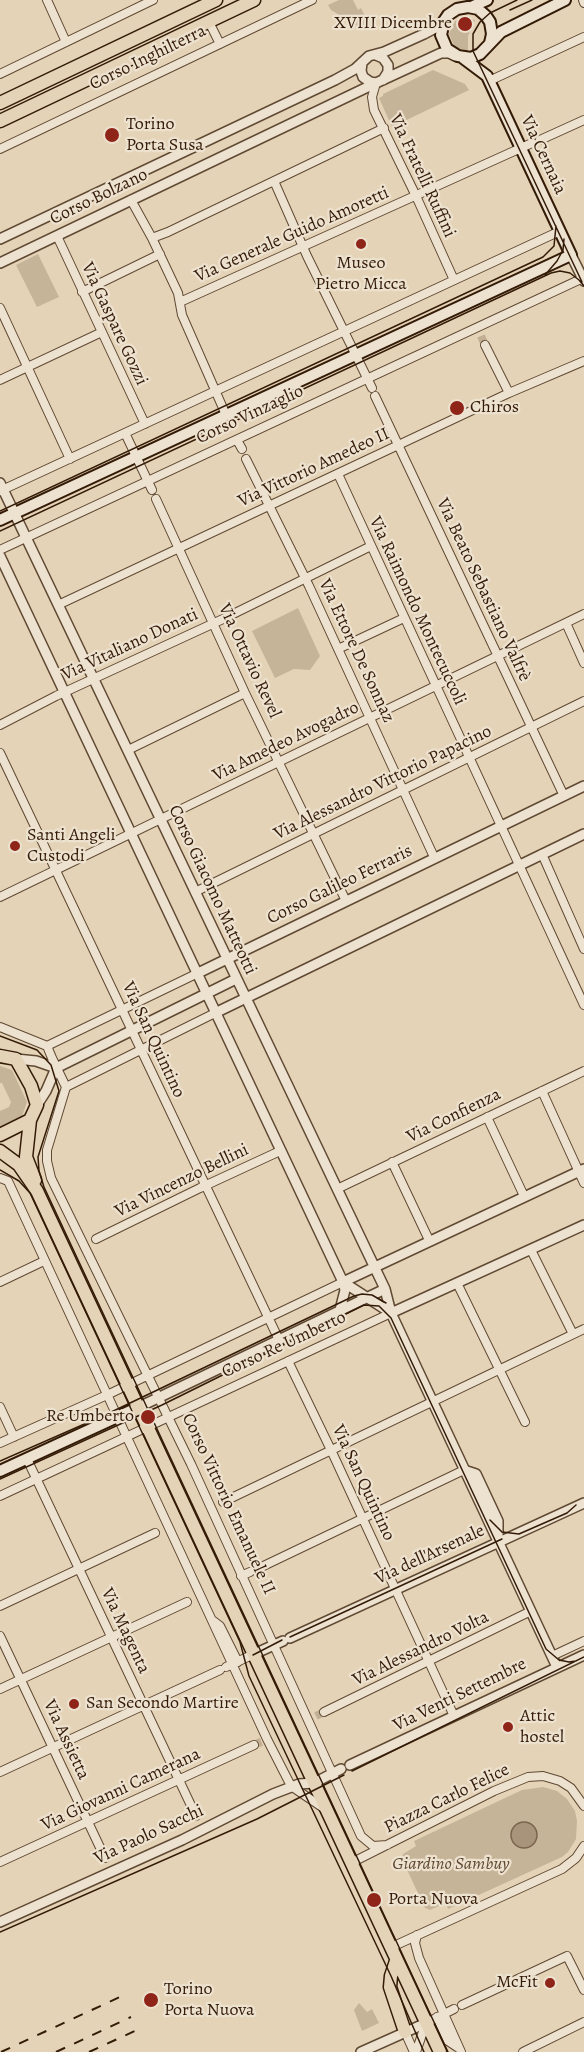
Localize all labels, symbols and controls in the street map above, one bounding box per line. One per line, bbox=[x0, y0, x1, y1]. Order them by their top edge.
place label: XVIII Dicembre bbox=[334, 13, 452, 35]
marker: XVIII Dicembre bbox=[456, 15, 474, 33]
street label: Corso Inghilterra bbox=[86, 20, 210, 96]
street label: Via Fratelli Ruffini bbox=[384, 111, 460, 241]
street label: Via Cernaia bbox=[515, 112, 571, 198]
place label: Torino Porta Susa bbox=[126, 114, 204, 156]
marker: Torino Porta Susa bbox=[103, 126, 121, 144]
street label: Corso Bolzano bbox=[47, 164, 151, 230]
street label: Via Generale Guido Amoretti bbox=[191, 182, 393, 288]
marker: Museo Pietro Micca bbox=[354, 237, 368, 251]
place label: Museo Pietro Micca bbox=[315, 253, 407, 296]
street label: Via Gaspare Gozzi bbox=[76, 259, 152, 389]
street label: Corso Vinzaglio bbox=[193, 381, 307, 449]
place label: Chiros bbox=[470, 397, 519, 419]
marker: Chiros bbox=[448, 399, 466, 417]
street label: Via Vittorio Amedeo II bbox=[235, 423, 393, 513]
street label: Via Beato Sebastiano Valfrè bbox=[431, 495, 535, 685]
street label: Via Raimondo Montecuccoli bbox=[364, 513, 470, 709]
street label: Via Ettore De Sonnaz bbox=[313, 576, 399, 726]
street label: Via Ottavio Revel bbox=[213, 600, 285, 722]
street label: Via Vitaliano Donati bbox=[58, 604, 202, 686]
street label: Via Amedeo Avogadro bbox=[209, 697, 363, 787]
street label: Via Alessandro Vittorio Papacino bbox=[271, 721, 495, 845]
street label: Corso Giacomo Matteotti bbox=[163, 802, 261, 978]
place label: Santi Angeli Custodi bbox=[27, 825, 116, 868]
marker: Santi Angeli Custodi bbox=[8, 839, 22, 853]
street label: Corso Galileo Ferraris bbox=[264, 840, 416, 930]
street label: Via San Quintino bbox=[117, 979, 189, 1101]
street label: Via Confienza bbox=[403, 1084, 505, 1148]
street label: Via Vincenzo Bellini bbox=[112, 1139, 252, 1223]
street label: Corso Re Umberto bbox=[218, 1307, 350, 1383]
place label: Re Umberto bbox=[46, 1406, 134, 1428]
marker: Re Umberto bbox=[139, 1408, 157, 1426]
street label: Corso Vittorio Emanuele II bbox=[177, 1410, 279, 1598]
street label: Via San Quintino bbox=[327, 1422, 399, 1544]
street label: Via dell'Arsenale bbox=[372, 1520, 488, 1590]
street label: Via Magenta bbox=[96, 1585, 154, 1677]
street label: Via Alessandro Volta bbox=[349, 1607, 493, 1691]
street label: Via Venti Settembre bbox=[390, 1653, 530, 1737]
place label: San Secondo Martire bbox=[86, 1693, 239, 1715]
street label: Via Assietta bbox=[38, 1697, 94, 1783]
marker: San Secondo Martire bbox=[67, 1697, 81, 1711]
place label: Attic hostel bbox=[520, 1706, 564, 1748]
marker: Attic hostel bbox=[501, 1720, 515, 1734]
street label: Via Giovanni Camerana bbox=[38, 1744, 204, 1836]
street label: Piazza Carlo Felice bbox=[381, 1759, 513, 1839]
street label: Via Paolo Sacchi bbox=[91, 1800, 207, 1870]
park label: Giardino Sambuy bbox=[392, 1854, 510, 1876]
place label: Porta Nuova bbox=[388, 1889, 478, 1911]
marker: Porta Nuova bbox=[365, 1891, 383, 1909]
place label: McFit bbox=[496, 1972, 538, 1994]
marker: McFit bbox=[543, 1976, 557, 1990]
place label: Torino Porta Nuova bbox=[164, 1979, 254, 2022]
marker: Torino Porta Nuova bbox=[142, 1991, 160, 2009]

